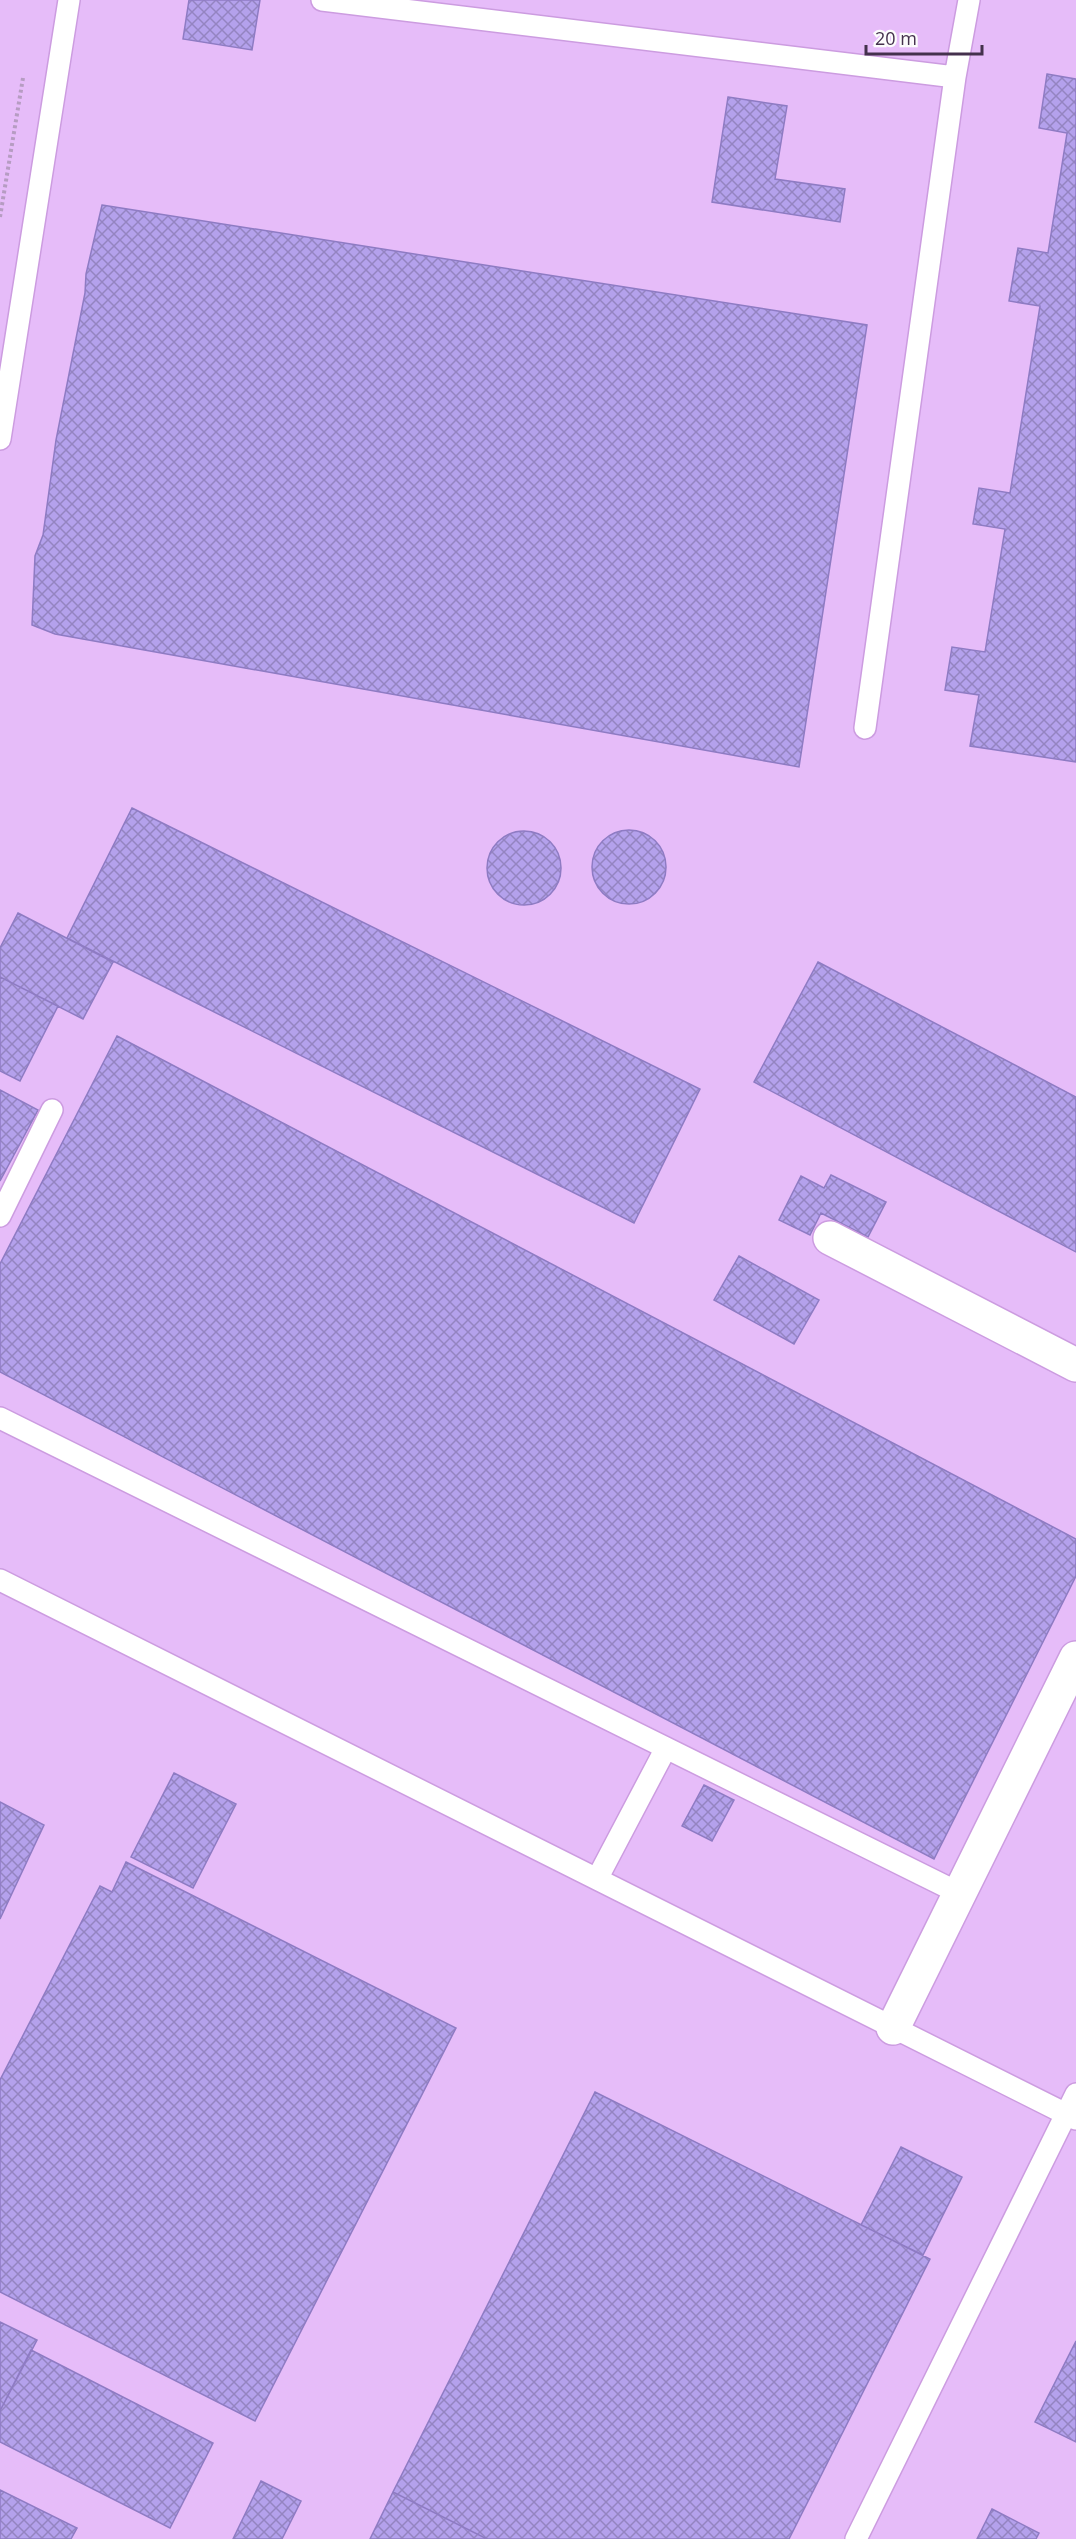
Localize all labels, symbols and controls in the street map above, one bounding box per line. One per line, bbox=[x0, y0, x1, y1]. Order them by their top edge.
scale bar bbox=[866, 18, 982, 56]
text: 20 m bbox=[875, 26, 917, 50]

